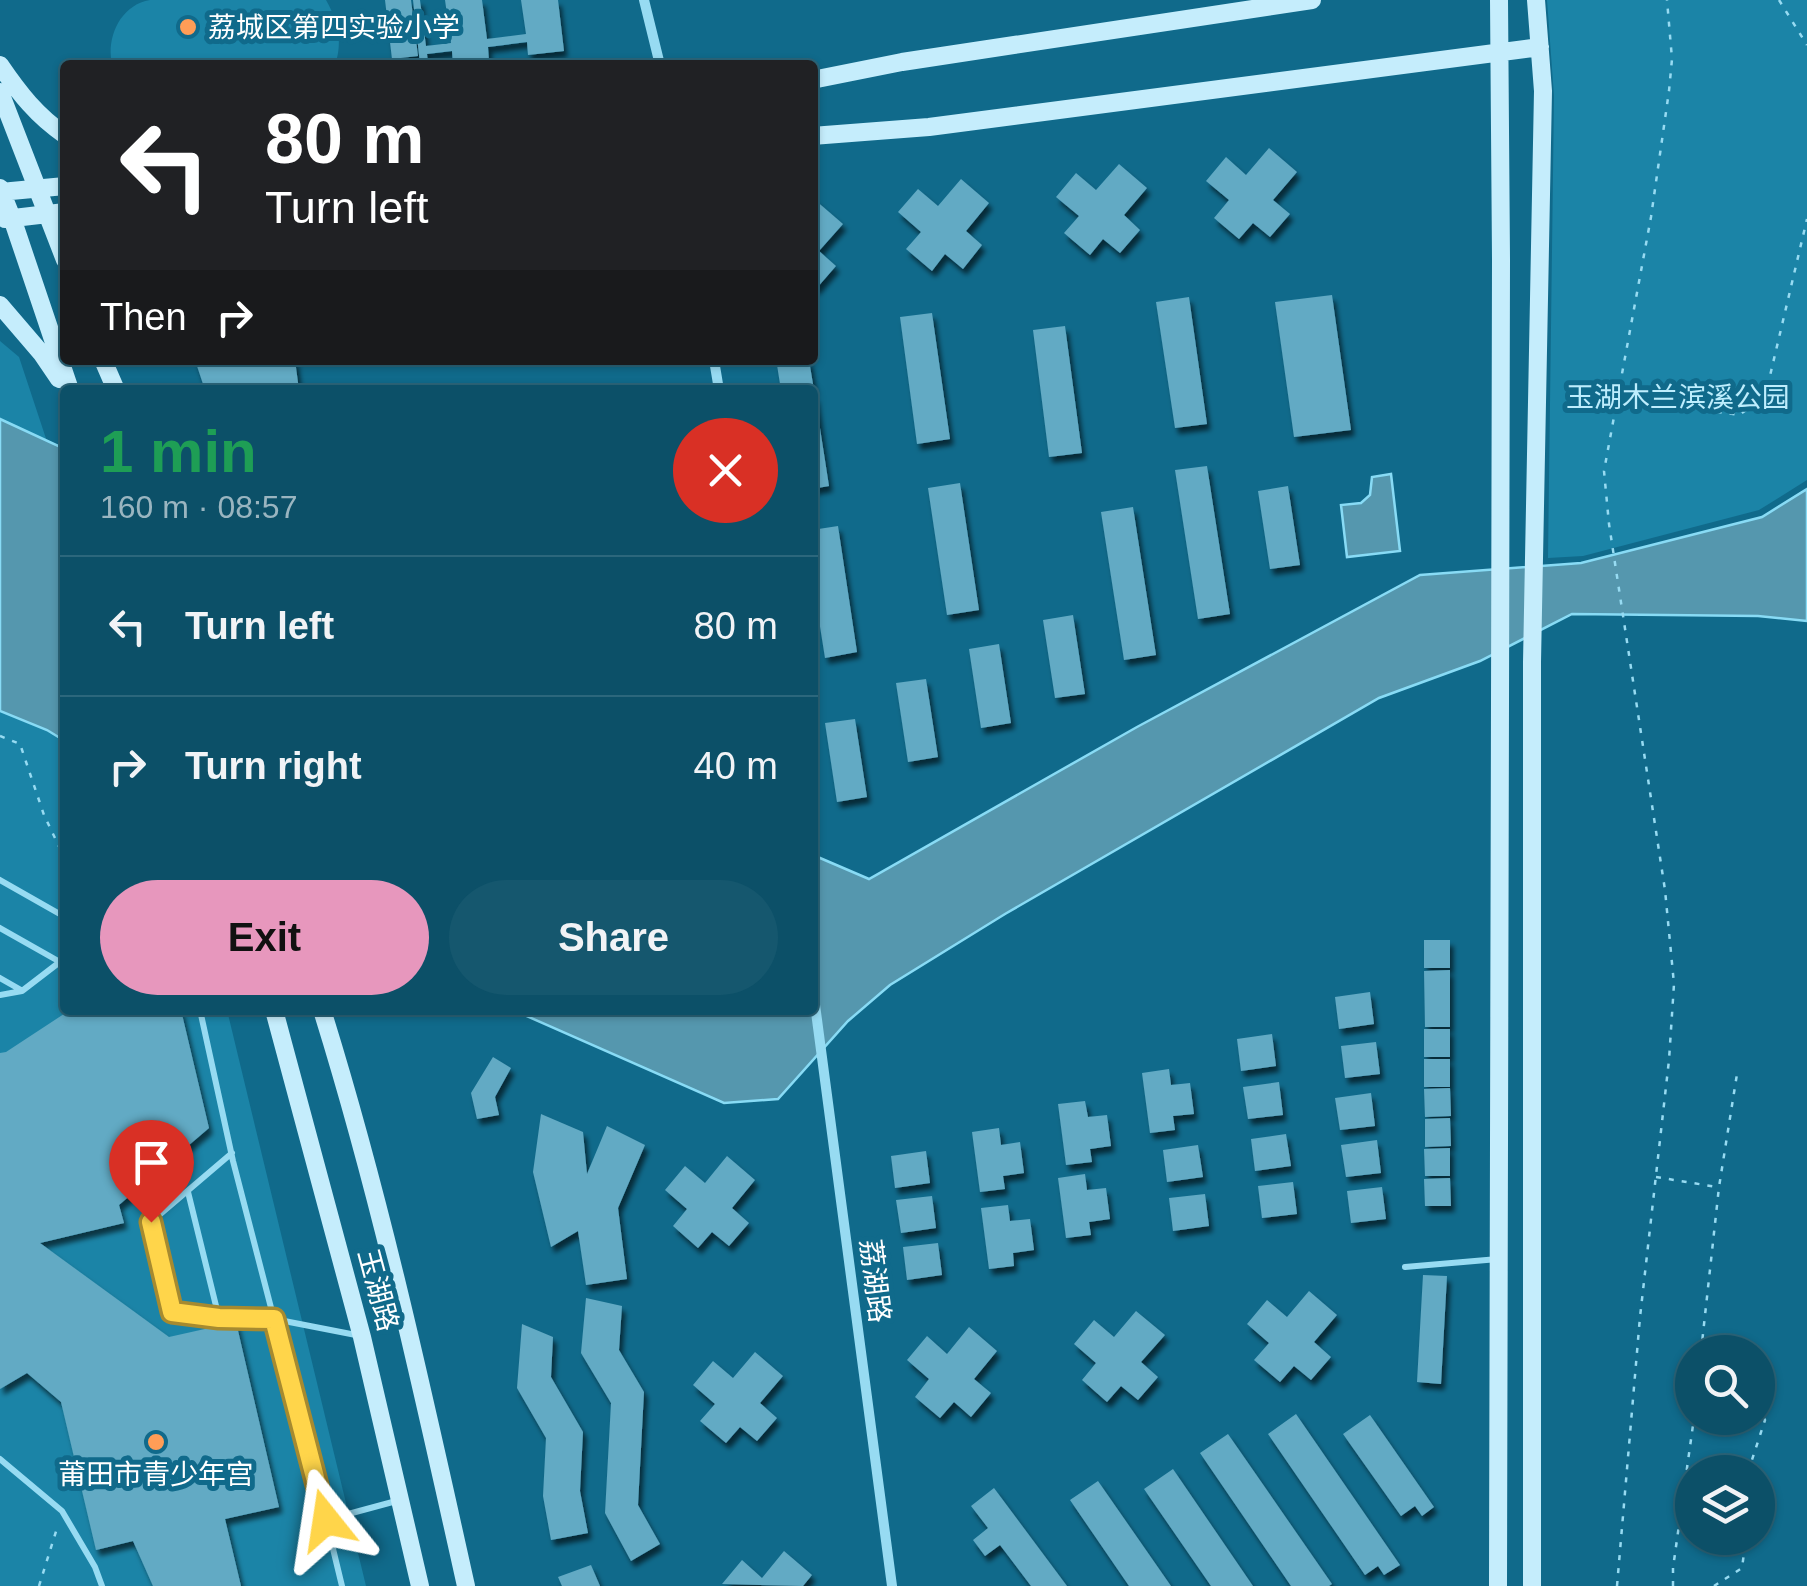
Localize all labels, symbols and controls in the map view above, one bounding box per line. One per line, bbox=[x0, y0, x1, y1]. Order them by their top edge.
place label: 荔城区第四实验小学 bbox=[208, 12, 460, 43]
marker: 荔城区第四实验小学 bbox=[177, 16, 199, 38]
icon: left bbox=[100, 100, 230, 230]
text: 80 m bbox=[265, 100, 425, 178]
text: Turn left bbox=[265, 182, 428, 233]
icon: right bbox=[207, 290, 262, 345]
text: Then bbox=[100, 296, 187, 338]
park label: 玉湖木兰滨溪公园 bbox=[1566, 382, 1790, 413]
text: 1 min bbox=[100, 418, 257, 485]
button: close bbox=[673, 418, 778, 523]
text: 160 m · 08:57 bbox=[100, 489, 297, 525]
icon: left bbox=[100, 599, 155, 654]
text: Turn left bbox=[185, 605, 334, 647]
text: 80 m bbox=[694, 605, 778, 647]
icon: right bbox=[100, 739, 155, 794]
text: Turn right bbox=[185, 745, 362, 787]
text: 40 m bbox=[694, 745, 778, 787]
button: Exit bbox=[100, 880, 429, 995]
button: Share bbox=[449, 880, 778, 995]
pin bbox=[109, 1120, 194, 1223]
icon: arrive bbox=[124, 1135, 179, 1190]
street label: 荔湖路 bbox=[854, 1237, 896, 1325]
street label: 玉湖路 bbox=[352, 1245, 404, 1335]
map controls bbox=[1675, 1335, 1775, 1555]
button: search bbox=[1675, 1335, 1775, 1435]
marker: 莆田市青少年宫 bbox=[145, 1431, 167, 1453]
button: layers bbox=[1675, 1455, 1775, 1555]
place label: 莆田市青少年宫 bbox=[58, 1459, 254, 1490]
position arrow bbox=[274, 1468, 378, 1572]

